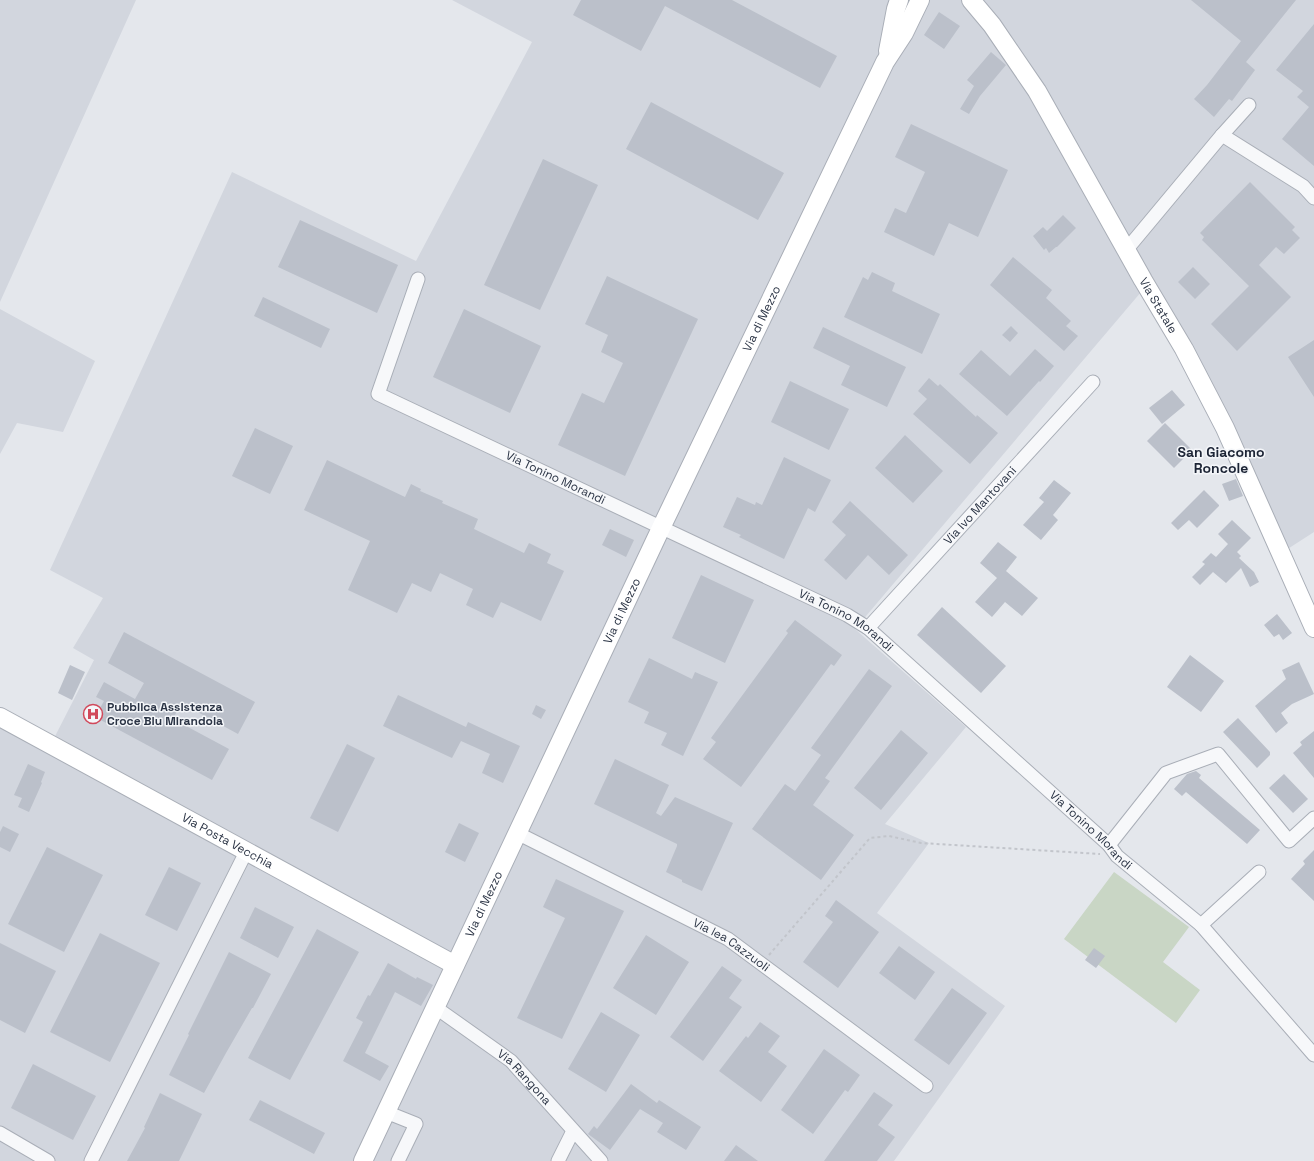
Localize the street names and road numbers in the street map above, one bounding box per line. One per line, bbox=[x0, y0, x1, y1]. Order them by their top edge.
street label: Via Statale bbox=[1135, 275, 1181, 336]
street label: Via di Mezzo bbox=[739, 283, 784, 354]
street label: Via Tonino Morandi bbox=[503, 447, 608, 508]
street label: Via Ivo Mantovani bbox=[940, 463, 1020, 548]
street label: Via di Mezzo bbox=[600, 575, 644, 647]
street label: Via Tonino Morandi bbox=[796, 585, 897, 655]
street label: Via Tonino Morandi bbox=[1046, 787, 1136, 873]
street label: Via Posta Vecchia bbox=[179, 810, 276, 872]
street label: Via di Mezzo bbox=[462, 868, 506, 940]
street label: Via lea Cazzuoli bbox=[690, 915, 773, 975]
street label: Via Rangona bbox=[494, 1046, 555, 1108]

